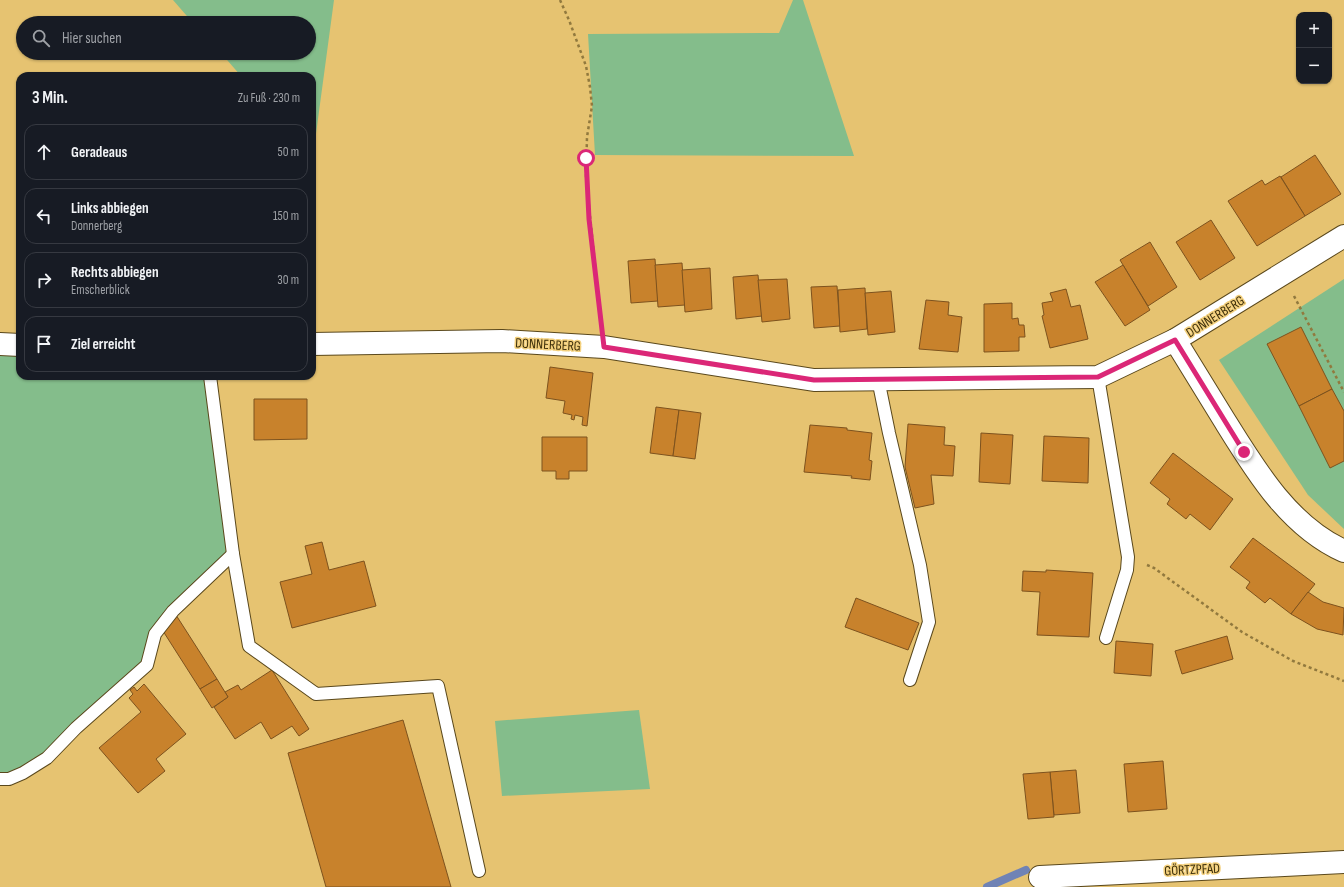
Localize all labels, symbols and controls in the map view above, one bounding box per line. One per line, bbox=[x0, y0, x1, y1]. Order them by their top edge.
map controls bbox=[1296, 12, 1332, 84]
button: + bbox=[1296, 12, 1332, 48]
search box bbox=[16, 16, 316, 60]
icon: search bbox=[30, 27, 52, 49]
text: Hier suchen bbox=[62, 29, 122, 48]
button: − bbox=[1296, 48, 1332, 84]
text: 3 Min. bbox=[32, 88, 68, 108]
text: Zu Fuß · 230 m bbox=[238, 90, 300, 106]
icon: ahead bbox=[33, 141, 55, 163]
text: Geradeaus bbox=[71, 143, 127, 162]
text: 50 m bbox=[278, 144, 299, 160]
route start bbox=[577, 149, 595, 167]
text: Links abbiegen bbox=[71, 199, 149, 218]
icon: left bbox=[33, 205, 55, 227]
text: 150 m bbox=[273, 208, 299, 224]
text: Donnerberg bbox=[71, 218, 122, 234]
text: Rechts abbiegen bbox=[71, 263, 159, 282]
icon: right bbox=[33, 269, 55, 291]
text: 30 m bbox=[277, 272, 299, 288]
text: Emscherblick bbox=[71, 282, 130, 298]
street label: DONNERBERG bbox=[1183, 292, 1248, 341]
icon: arrive bbox=[33, 333, 55, 355]
street label: DONNERBERG bbox=[515, 334, 581, 355]
text: Ziel erreicht bbox=[71, 335, 135, 354]
route end bbox=[1235, 443, 1253, 461]
street label: GÖRTZPFAD bbox=[1164, 860, 1220, 879]

